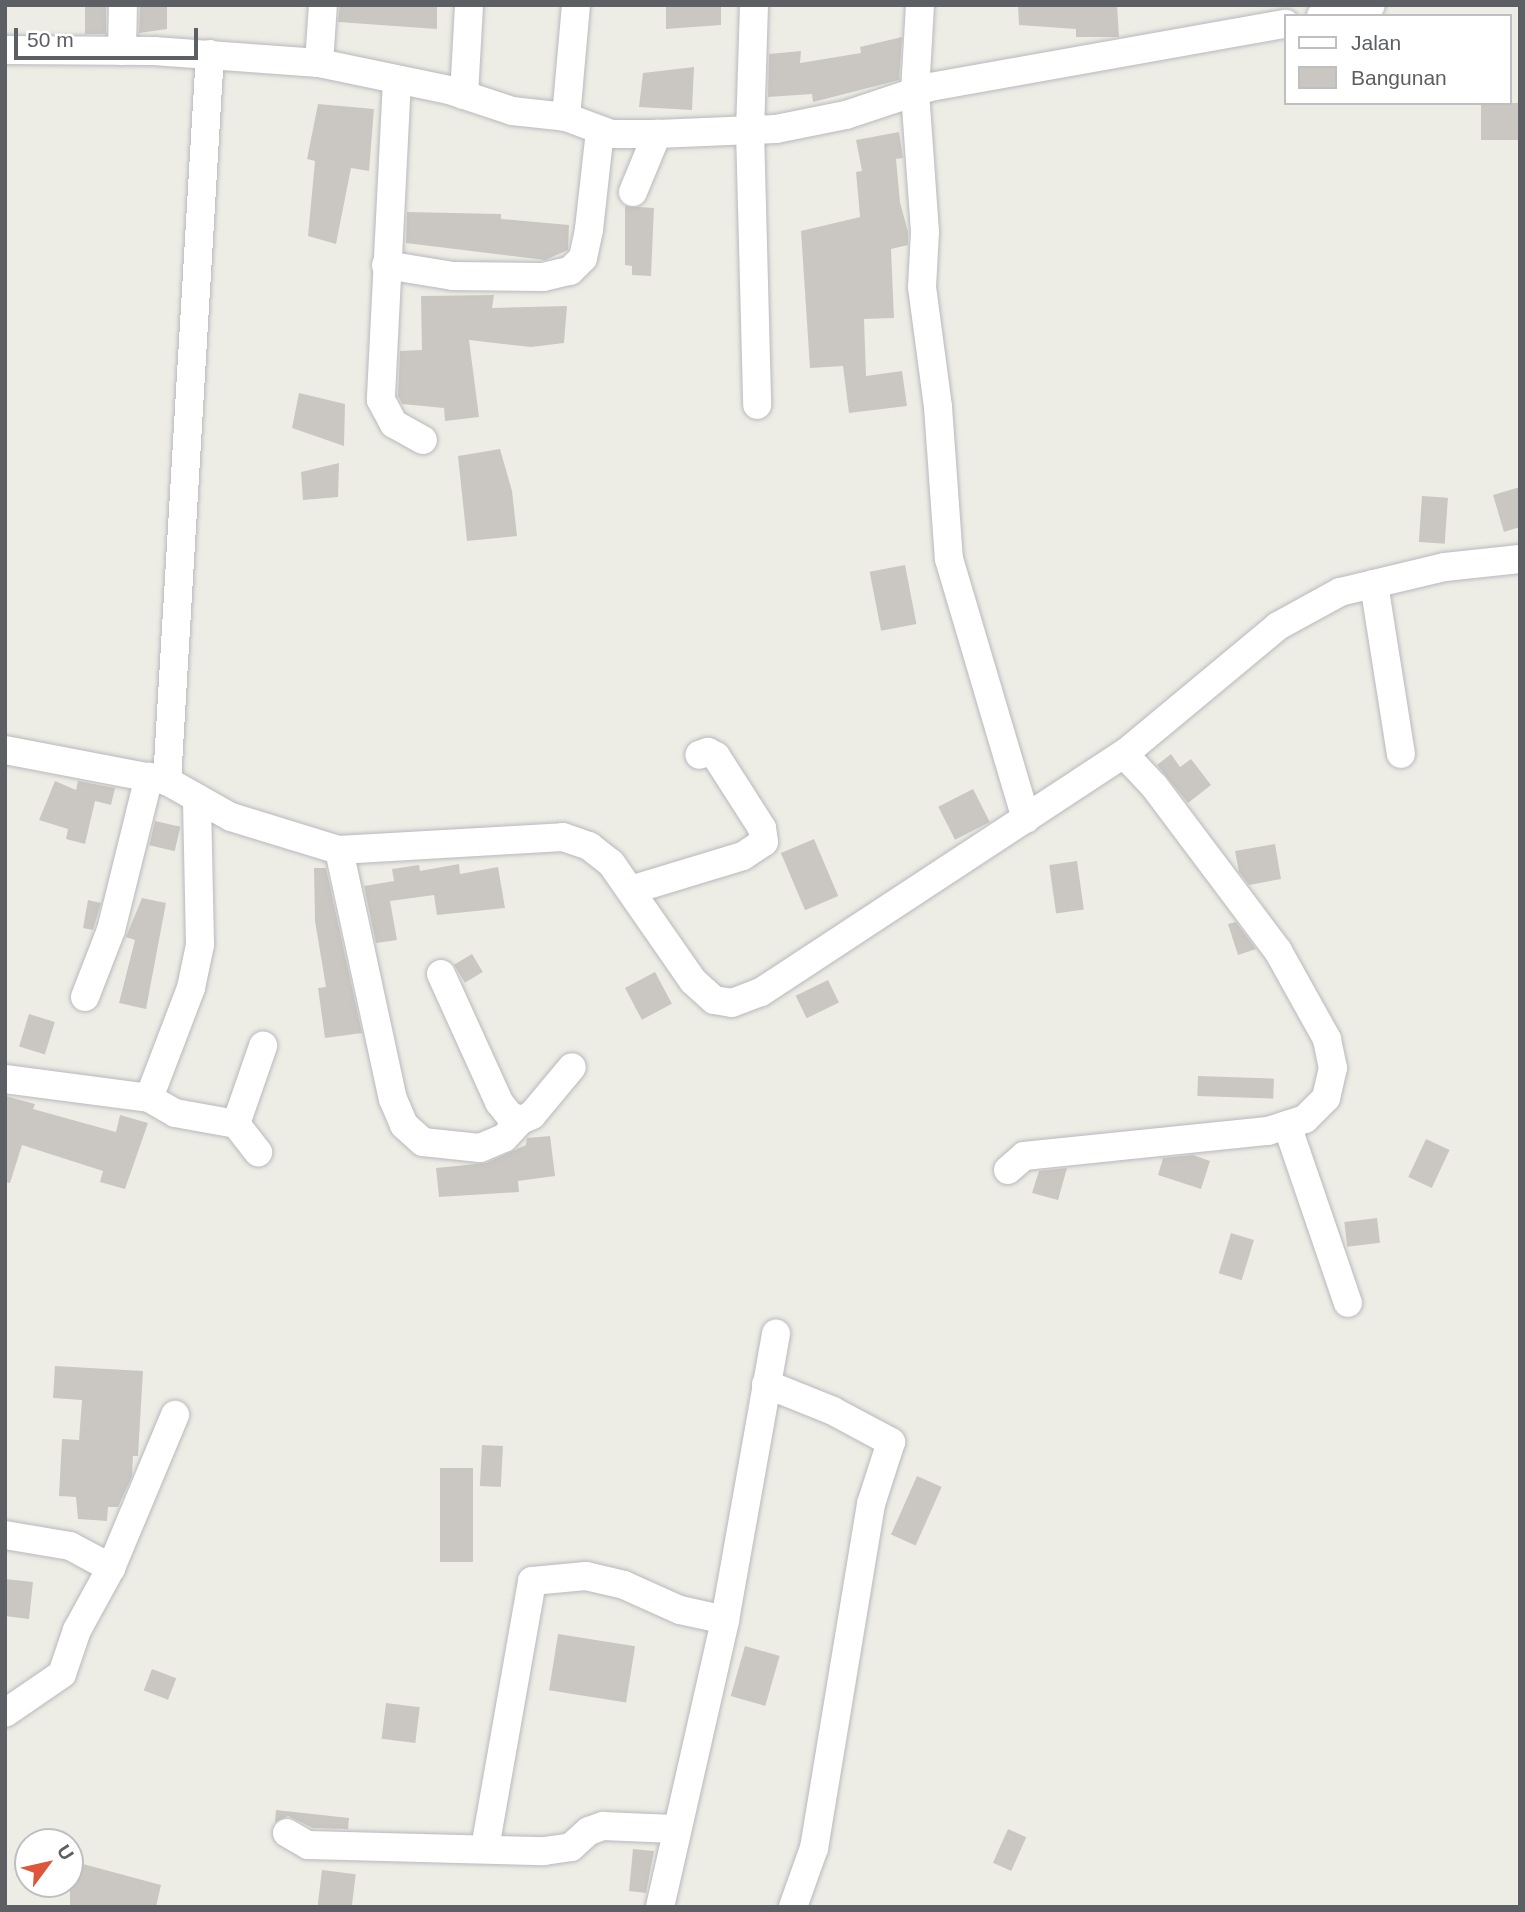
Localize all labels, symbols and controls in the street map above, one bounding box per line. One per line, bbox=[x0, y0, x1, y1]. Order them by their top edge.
scale bar bbox=[18, 14, 201, 58]
legend bbox=[1284, 14, 1511, 105]
text: 50 m bbox=[27, 28, 74, 51]
text: Jalan bbox=[1351, 31, 1401, 54]
text: Bangunan bbox=[1351, 66, 1447, 89]
north arrow bbox=[14, 1828, 84, 1898]
text: U bbox=[53, 1841, 78, 1864]

